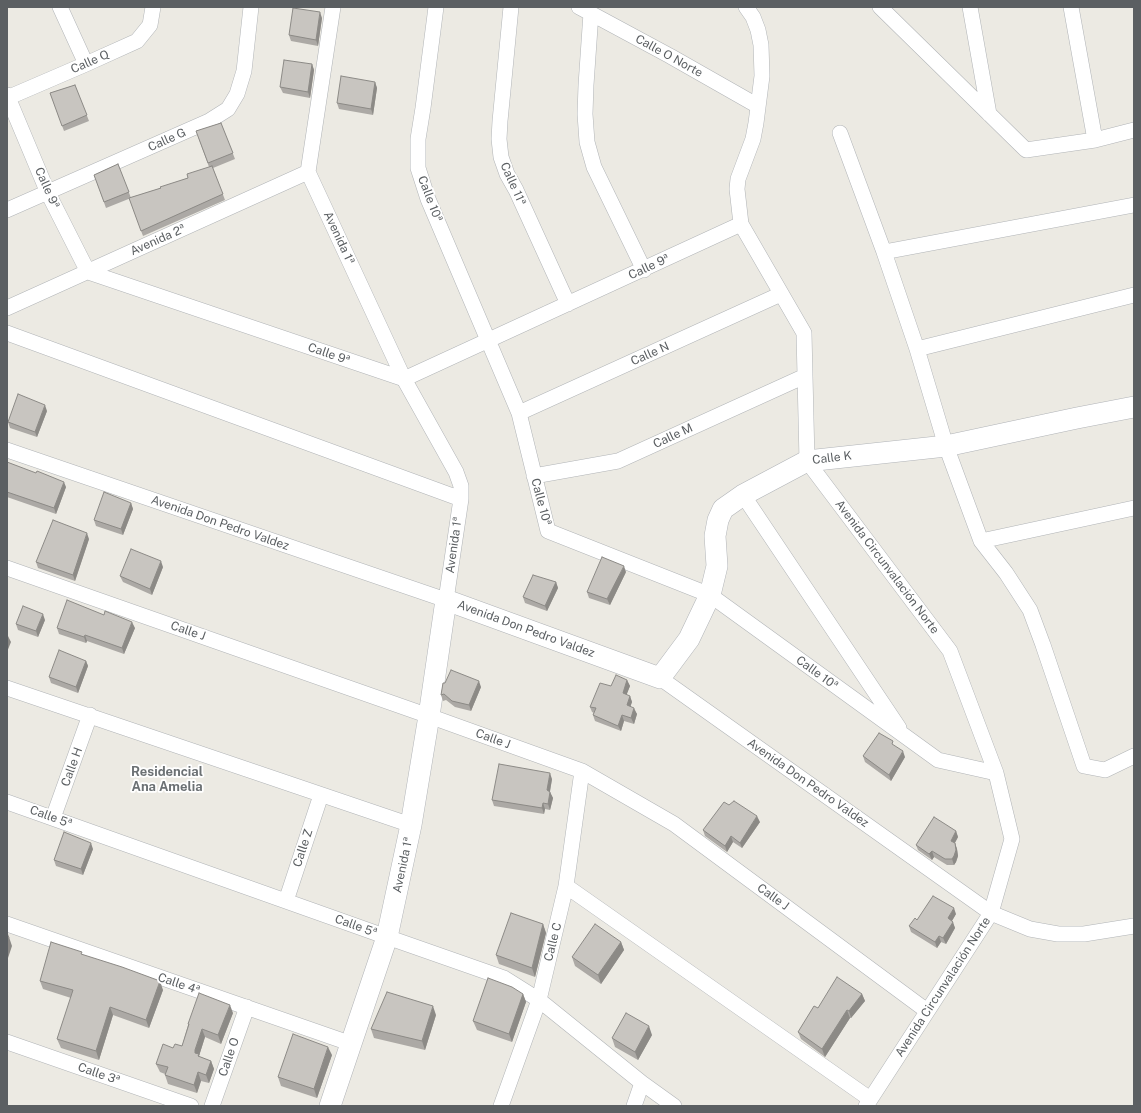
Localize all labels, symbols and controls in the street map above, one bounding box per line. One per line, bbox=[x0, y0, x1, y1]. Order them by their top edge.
street label: Calle O Norte bbox=[633, 32, 705, 80]
street label: Calle Q bbox=[69, 47, 111, 77]
street label: Calle G bbox=[146, 125, 188, 155]
street label: Calle 11ª bbox=[497, 160, 529, 208]
street label: Calle 9ª bbox=[32, 165, 62, 211]
street label: Calle 10ª bbox=[415, 174, 445, 224]
street label: Avenida 1ª bbox=[320, 209, 358, 267]
street label: Avenida 2ª bbox=[128, 221, 188, 259]
street label: Calle 9ª bbox=[626, 251, 672, 283]
street label: Calle N bbox=[629, 339, 671, 369]
street label: Calle 9ª bbox=[306, 340, 352, 368]
street label: Calle M bbox=[651, 421, 695, 451]
street label: Calle K bbox=[812, 448, 852, 468]
street label: Calle 10ª bbox=[528, 477, 554, 527]
street label: Avenida Don Pedro Valdez bbox=[149, 493, 291, 553]
street label: Avenida Circunvalación Norte bbox=[832, 497, 942, 637]
street label: Avenida 1ª bbox=[443, 516, 465, 574]
street label: Avenida Don Pedro Valdez bbox=[455, 597, 597, 661]
street label: Calle J bbox=[169, 618, 207, 644]
street label: Calle 10ª bbox=[793, 653, 841, 693]
street label: Calle J bbox=[474, 726, 512, 752]
street label: Avenida Don Pedro Valdez bbox=[744, 736, 872, 830]
street label: Calle H bbox=[58, 746, 86, 788]
district label: Residencial Ana Amelia bbox=[131, 764, 203, 795]
street label: Calle 5ª bbox=[28, 803, 74, 831]
street label: Calle Z bbox=[290, 827, 316, 869]
street label: Avenida 1ª bbox=[390, 836, 416, 894]
street label: Calle J bbox=[754, 881, 792, 913]
street label: Calle 5ª bbox=[333, 912, 379, 940]
street label: Avenida Circunvalación Norte bbox=[892, 914, 994, 1060]
street label: Calle C bbox=[541, 921, 565, 963]
street label: Calle 4ª bbox=[156, 970, 202, 998]
street label: Calle O bbox=[216, 1036, 242, 1078]
street label: Calle 3ª bbox=[76, 1060, 122, 1088]

